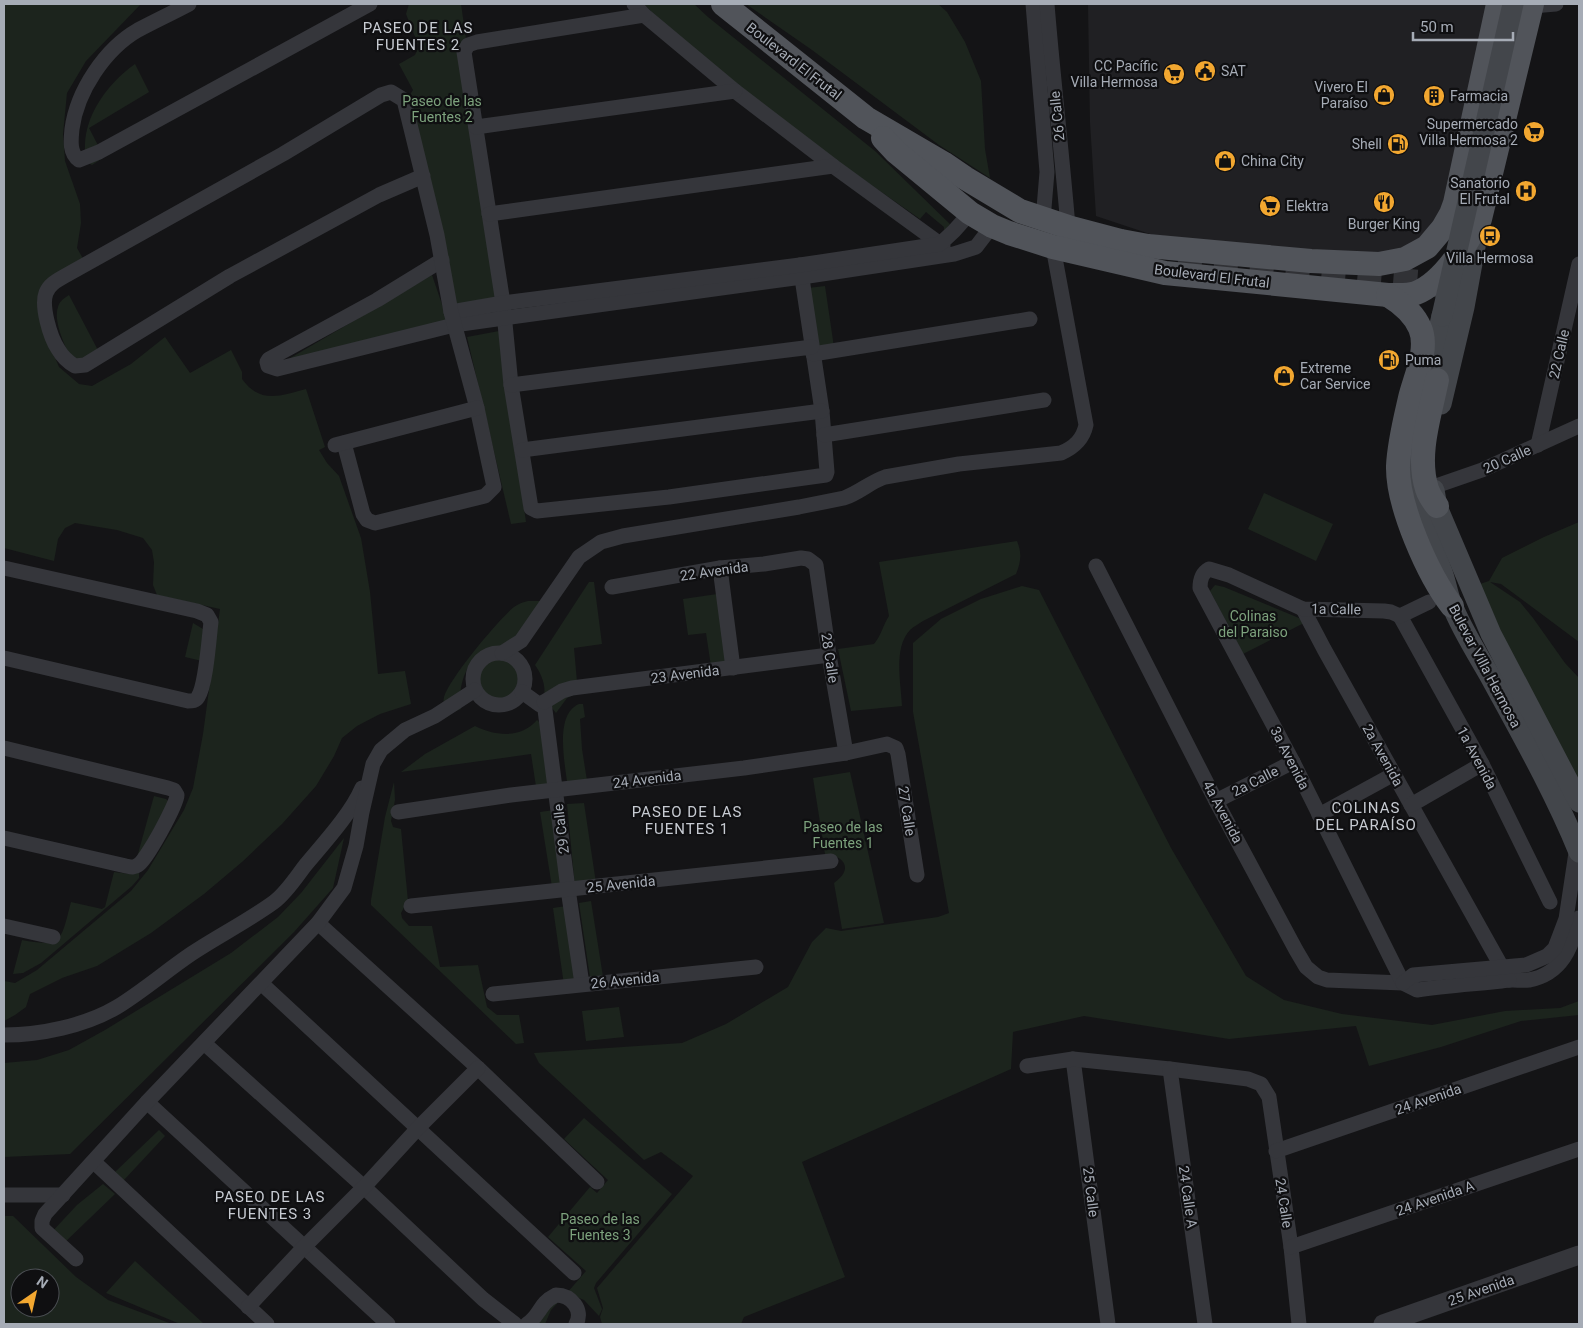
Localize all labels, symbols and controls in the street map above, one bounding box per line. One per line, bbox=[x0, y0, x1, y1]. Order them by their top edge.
scale bar bbox=[1413, 10, 1513, 42]
text: 50 m bbox=[1420, 18, 1454, 36]
district label: PASEO DE LAS FUENTES 2 bbox=[363, 19, 473, 54]
street label: Boulevard El Frutal bbox=[743, 19, 845, 103]
place label: CC Pacífic Villa Hermosa bbox=[1071, 58, 1158, 90]
public building icon: SAT bbox=[1193, 59, 1217, 83]
supermarket icon: CC Pacífic Villa Hermosa bbox=[1162, 62, 1186, 86]
place label: SAT bbox=[1221, 63, 1247, 79]
place label: Vivero El Paraíso bbox=[1314, 79, 1368, 111]
shop icon: Vivero El Paraíso bbox=[1372, 83, 1396, 107]
building icon: Farmacia bbox=[1422, 84, 1446, 108]
place label: Farmacia bbox=[1450, 88, 1508, 104]
street label: 26 Calle bbox=[1046, 90, 1068, 142]
park label: Paseo de las Fuentes 2 bbox=[402, 93, 482, 125]
place label: Supermercado Villa Hermosa 2 bbox=[1419, 116, 1518, 148]
supermarket icon: Supermercado Villa Hermosa 2 bbox=[1522, 120, 1546, 144]
fuel station icon: Shell bbox=[1386, 132, 1410, 156]
place label: Shell bbox=[1352, 136, 1382, 152]
shop icon: China City bbox=[1213, 149, 1237, 173]
place label: China City bbox=[1241, 153, 1304, 169]
place label: Sanatorio El Frutal bbox=[1450, 175, 1510, 207]
hospital icon: Sanatorio El Frutal bbox=[1514, 179, 1538, 203]
restaurant icon: Burger King bbox=[1372, 190, 1396, 214]
supermarket icon: Elektra bbox=[1258, 194, 1282, 218]
place label: Elektra bbox=[1286, 198, 1329, 214]
place label: Burger King bbox=[1348, 216, 1420, 232]
bus stop icon: Villa Hermosa bbox=[1478, 224, 1502, 248]
place label: Villa Hermosa bbox=[1446, 250, 1534, 266]
street label: Boulevard El Frutal bbox=[1154, 261, 1270, 291]
street label: 22 Calle bbox=[1546, 328, 1572, 380]
fuel station icon: Puma bbox=[1377, 348, 1401, 372]
place label: Puma bbox=[1405, 352, 1441, 368]
place label: Extreme Car Service bbox=[1300, 360, 1371, 392]
shop icon: Extreme Car Service bbox=[1272, 364, 1296, 388]
street label: 20 Calle bbox=[1481, 441, 1533, 477]
street label: 22 Avenida bbox=[679, 558, 749, 584]
street label: 1a Calle bbox=[1311, 601, 1361, 617]
street label: Bulevar Villa Hermosa bbox=[1446, 602, 1524, 730]
park label: Colinas del Paraiso bbox=[1218, 608, 1288, 640]
street label: 28 Calle bbox=[818, 632, 842, 684]
street label: 23 Avenida bbox=[650, 662, 720, 686]
street label: 2a Avenida bbox=[1359, 721, 1407, 789]
street label: 3a Avenida bbox=[1267, 724, 1313, 792]
street label: 1a Avenida bbox=[1454, 724, 1500, 792]
street label: 2a Calle bbox=[1229, 763, 1281, 799]
street label: 24 Avenida bbox=[612, 767, 682, 791]
street label: 4a Avenida bbox=[1200, 778, 1246, 846]
street label: 27 Calle bbox=[895, 785, 919, 837]
district label: COLINAS DEL PARAÍSO bbox=[1315, 799, 1417, 834]
street label: 29 Calle bbox=[550, 803, 572, 855]
district label: PASEO DE LAS FUENTES 1 bbox=[632, 803, 742, 838]
park label: Paseo de las Fuentes 1 bbox=[803, 819, 883, 851]
street label: 25 Avenida bbox=[586, 872, 656, 896]
street label: 26 Avenida bbox=[590, 968, 660, 992]
street label: 24 Avenida bbox=[1393, 1080, 1463, 1118]
street label: 24 Calle A bbox=[1176, 1165, 1200, 1229]
street label: 25 Calle bbox=[1080, 1166, 1102, 1218]
street label: 24 Calle bbox=[1272, 1177, 1296, 1229]
street label: 24 Avenida A bbox=[1394, 1177, 1476, 1219]
district label: PASEO DE LAS FUENTES 3 bbox=[215, 1188, 325, 1223]
park label: Paseo de las Fuentes 3 bbox=[560, 1211, 640, 1243]
north arrow bbox=[10, 1268, 60, 1318]
street label: 25 Avenida bbox=[1446, 1271, 1516, 1309]
text: N bbox=[34, 1273, 51, 1292]

